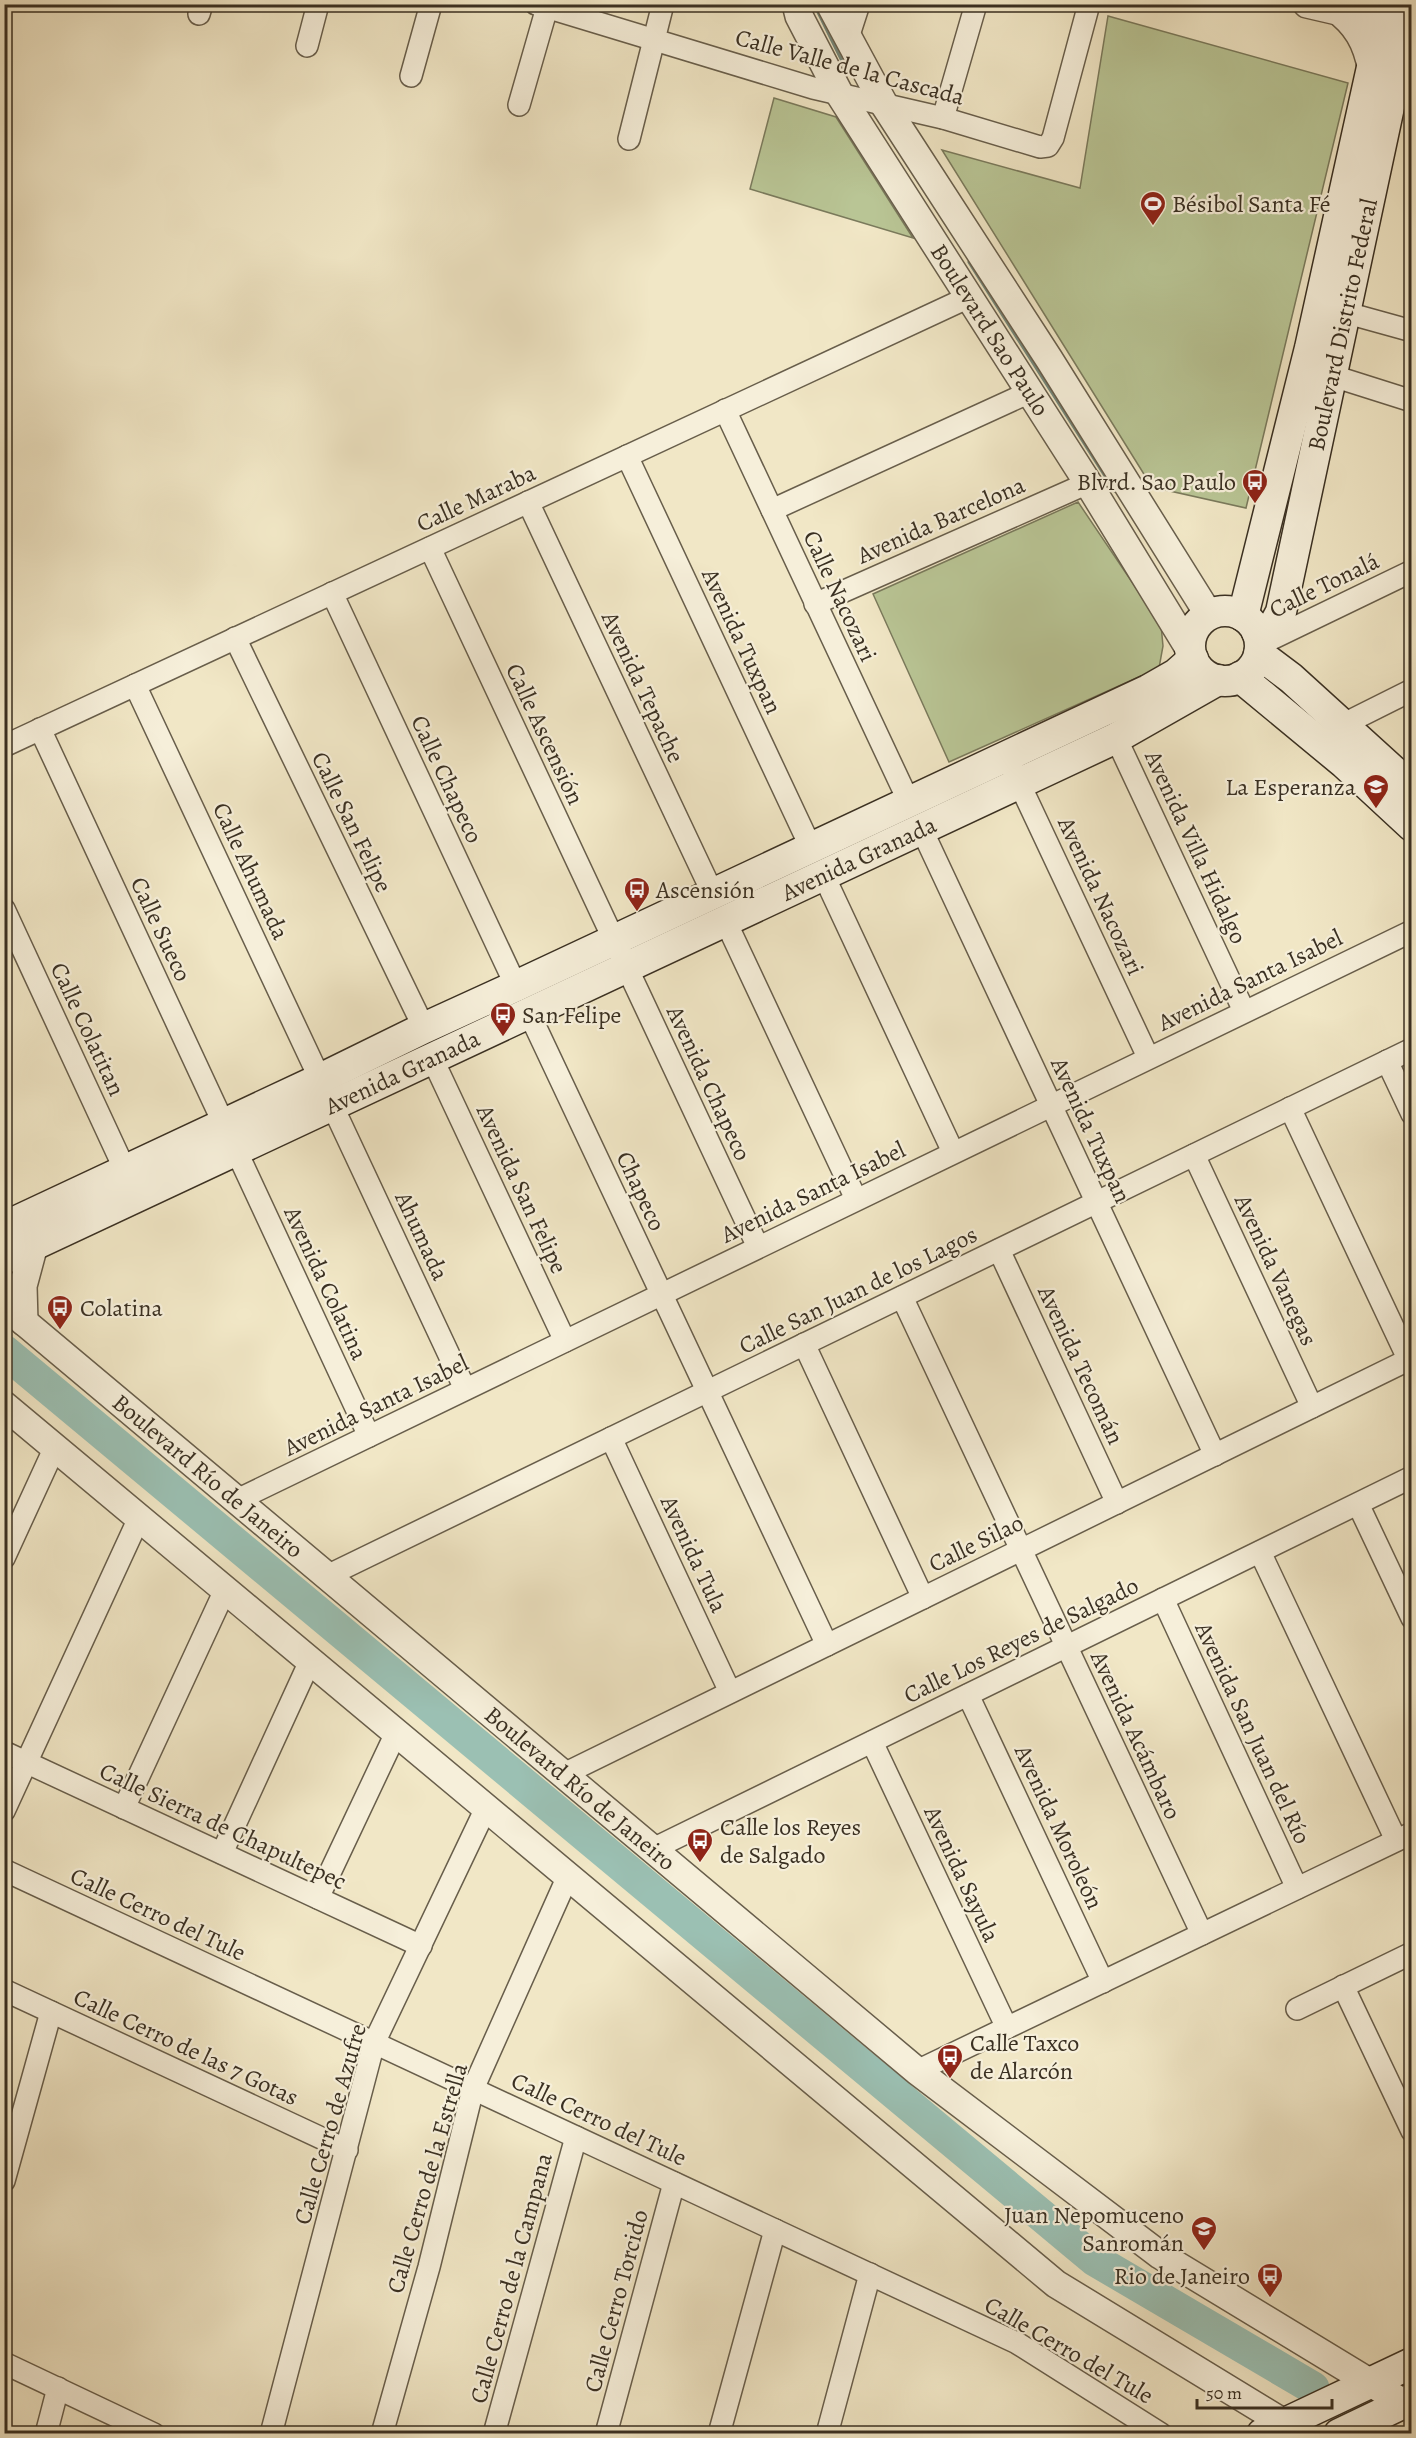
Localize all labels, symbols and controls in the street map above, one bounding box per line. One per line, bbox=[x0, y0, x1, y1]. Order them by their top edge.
street label: Calle Valle de la Cascada bbox=[732, 21, 969, 113]
place label: Bésibol Santa Fé bbox=[1172, 188, 1330, 220]
sports icon: Bésibol Santa Fé bbox=[1138, 189, 1168, 227]
street label: Boulevard Distrito Federal bbox=[1300, 195, 1385, 454]
street label: Boulevard Sao Paulo bbox=[923, 237, 1057, 422]
street label: Calle Maraba bbox=[411, 456, 542, 540]
place label: Blvrd. Sao Paulo bbox=[1077, 466, 1236, 498]
bus stop icon: Blvrd. Sao Paulo bbox=[1240, 467, 1270, 505]
street label: Avenida Barcelona bbox=[851, 468, 1031, 572]
street label: Calle Nacozari bbox=[796, 525, 884, 667]
street label: Calle Tonalá bbox=[1264, 544, 1385, 625]
street label: Avenida Tuxpan bbox=[694, 562, 790, 719]
street label: Avenida Tepache bbox=[594, 605, 692, 768]
street label: Calle Ascensión bbox=[498, 658, 592, 810]
street label: Calle Chapeco bbox=[403, 710, 491, 848]
street label: Avenida Villa Hidalgo bbox=[1137, 744, 1255, 949]
street label: Calle San Felipe bbox=[304, 746, 400, 898]
place label: La Esperanza bbox=[1225, 771, 1357, 803]
school or university icon: La Esperanza bbox=[1361, 772, 1391, 810]
street label: Calle Ahumada bbox=[205, 797, 297, 946]
street label: Avenida Granada bbox=[775, 808, 942, 909]
street label: Avenida Nacozari bbox=[1050, 811, 1152, 980]
street label: Calle Sueco bbox=[123, 872, 199, 986]
place label: Ascensión bbox=[655, 874, 755, 906]
bus stop icon: Ascensión bbox=[622, 875, 652, 913]
street label: Avenida Santa Isabel bbox=[1151, 921, 1348, 1039]
street label: Calle Colatitan bbox=[43, 957, 133, 1101]
place label: San Felipe bbox=[522, 999, 621, 1031]
street label: Avenida Chapeco bbox=[659, 999, 759, 1166]
bus stop icon: San Felipe bbox=[488, 1000, 518, 1038]
street label: Avenida Granada bbox=[319, 1022, 486, 1123]
street label: Avenida Tuxpan bbox=[1043, 1051, 1139, 1208]
street label: Avenida San Felipe bbox=[468, 1099, 575, 1279]
street label: Avenida Santa Isabel bbox=[714, 1133, 911, 1251]
street label: Chapeco bbox=[609, 1146, 673, 1236]
street label: Ahumada bbox=[387, 1185, 457, 1286]
street label: Avenida Vanegas bbox=[1227, 1188, 1325, 1351]
street label: Avenida Colatina bbox=[276, 1200, 376, 1366]
street label: Calle San Juan de los Lagos bbox=[733, 1218, 983, 1362]
street label: Avenida Tecomán bbox=[1030, 1279, 1132, 1450]
place label: Colatina bbox=[80, 1292, 163, 1324]
bus stop icon: Colatina bbox=[45, 1293, 75, 1331]
street label: Avenida Santa Isabel bbox=[277, 1346, 474, 1464]
street label: Boulevard Río de Janeiro bbox=[106, 1387, 310, 1565]
street label: Avenida Tula bbox=[653, 1489, 735, 1618]
street label: Calle Silao bbox=[923, 1506, 1029, 1580]
street label: Calle Los Reyes de Salgado bbox=[898, 1569, 1144, 1711]
street label: Avenida San Juan del Río bbox=[1187, 1616, 1318, 1849]
street label: Avenida Acámbaro bbox=[1083, 1645, 1189, 1824]
street label: Boulevard Río de Janeiro bbox=[478, 1699, 682, 1878]
street label: Avenida Moroleón bbox=[1007, 1739, 1111, 1914]
street label: Calle Sierra de Chapultepec bbox=[94, 1755, 352, 1897]
street label: Avenida Sayula bbox=[916, 1800, 1008, 1948]
place label: Calle los Reyes de Salgado bbox=[720, 1811, 861, 1871]
bus stop icon: Calle los Reyes de Salgado bbox=[685, 1826, 715, 1864]
street label: Calle Cerro del Tule bbox=[65, 1859, 251, 1969]
street label: Calle Cerro de las 7 Gotas bbox=[68, 1981, 304, 2113]
street label: Calle Cerro de Azufre bbox=[286, 2020, 374, 2228]
place label: Calle Taxco de Alarcón bbox=[970, 2027, 1079, 2087]
bus stop icon: Calle Taxco de Alarcón bbox=[935, 2042, 965, 2080]
street label: Calle Cerro de la Estrella bbox=[379, 2058, 475, 2297]
street label: Calle Cerro del Tule bbox=[506, 2064, 692, 2174]
street label: Calle Cerro de la Campana bbox=[462, 2148, 560, 2407]
place label: Juan Nepomuceno Sanromán bbox=[1004, 2199, 1184, 2259]
street label: Calle Cerro Torcido bbox=[576, 2206, 656, 2396]
school or university icon: Juan Nepomuceno Sanromán bbox=[1189, 2214, 1219, 2252]
place label: Rio de Janeiro bbox=[1114, 2260, 1250, 2292]
bus stop icon: Rio de Janeiro bbox=[1255, 2261, 1285, 2299]
street label: Calle Cerro del Tule bbox=[979, 2289, 1159, 2411]
scale bar bbox=[1197, 2372, 1332, 2410]
text: 50 m bbox=[1206, 2381, 1242, 2405]

